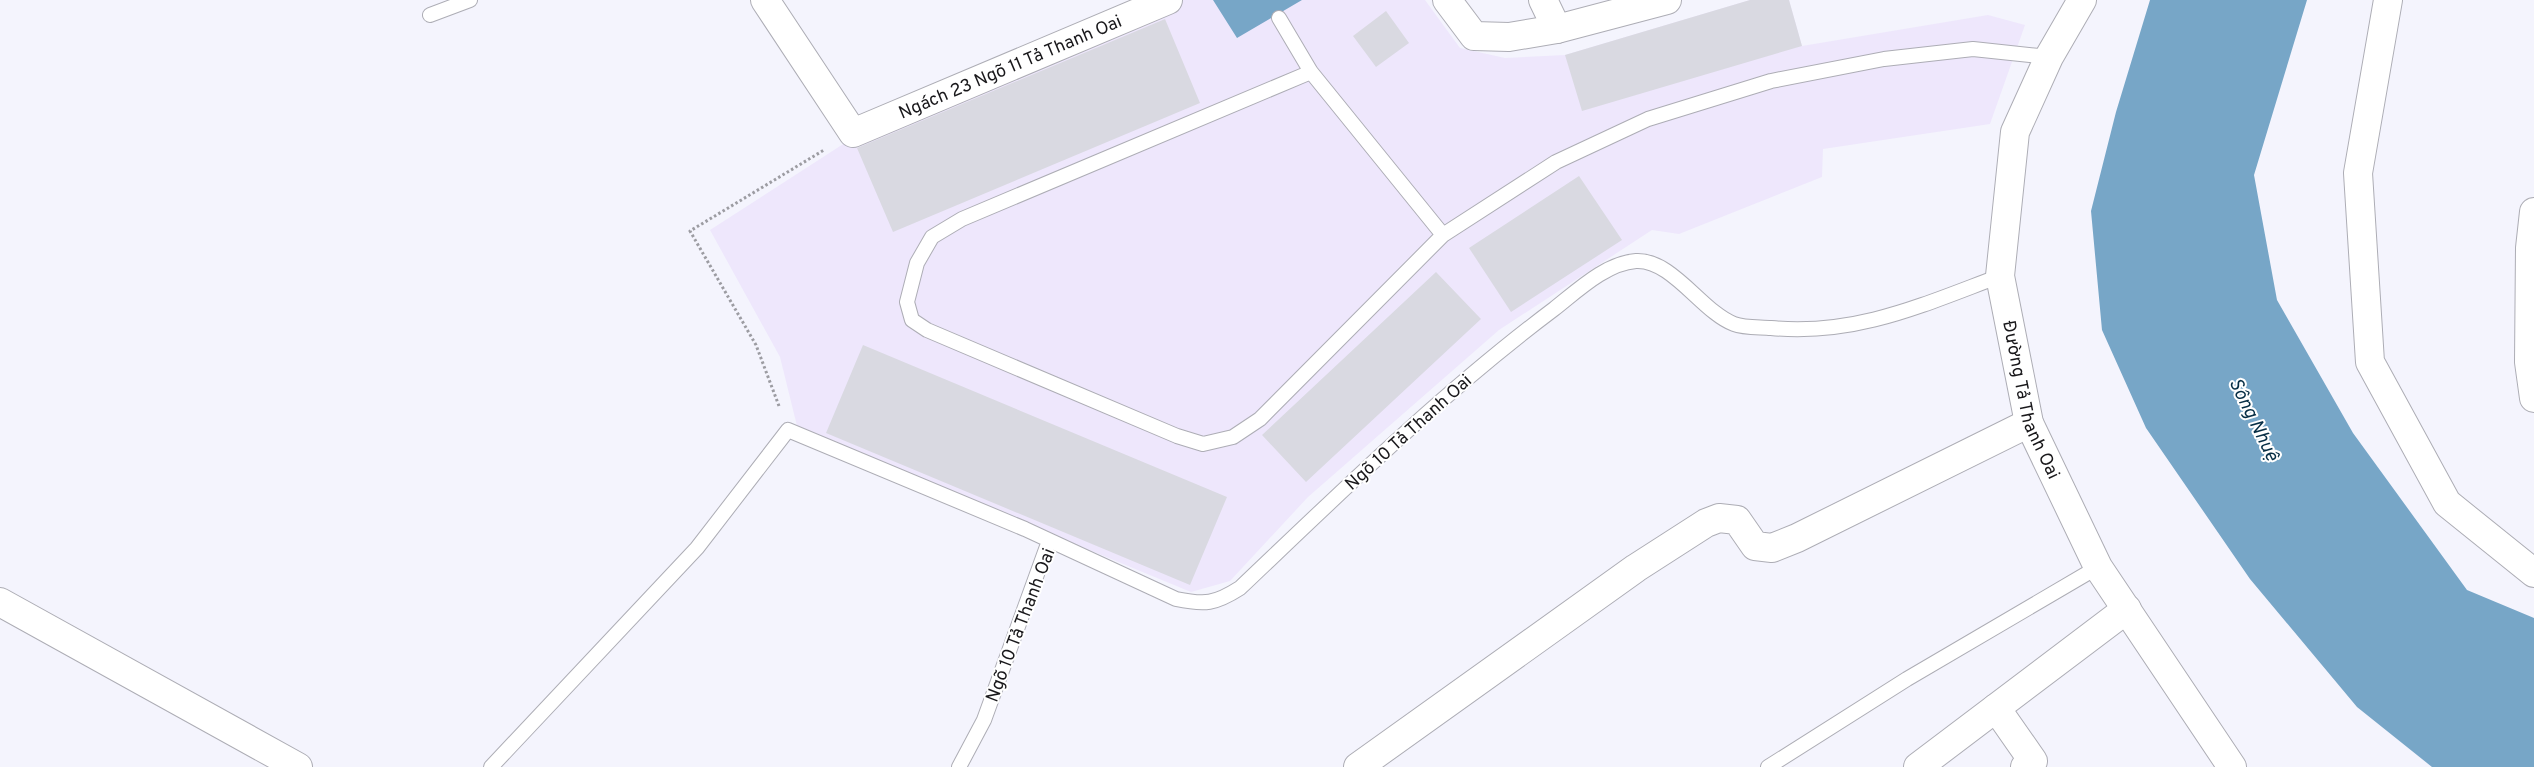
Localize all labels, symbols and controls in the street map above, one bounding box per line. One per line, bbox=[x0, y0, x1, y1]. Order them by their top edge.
street label: Ngách 23 Ngõ 11 Tả Thanh Oai bbox=[896, 11, 1126, 125]
street label: Đường Tả Thanh Oai bbox=[1996, 319, 2064, 483]
street label: Ngõ 10 Tả Thanh Oai bbox=[1341, 370, 1477, 496]
water label: Sông Nhuệ bbox=[2223, 374, 2284, 466]
street label: Ngõ 10 Tả Thanh Oai bbox=[981, 545, 1061, 706]

